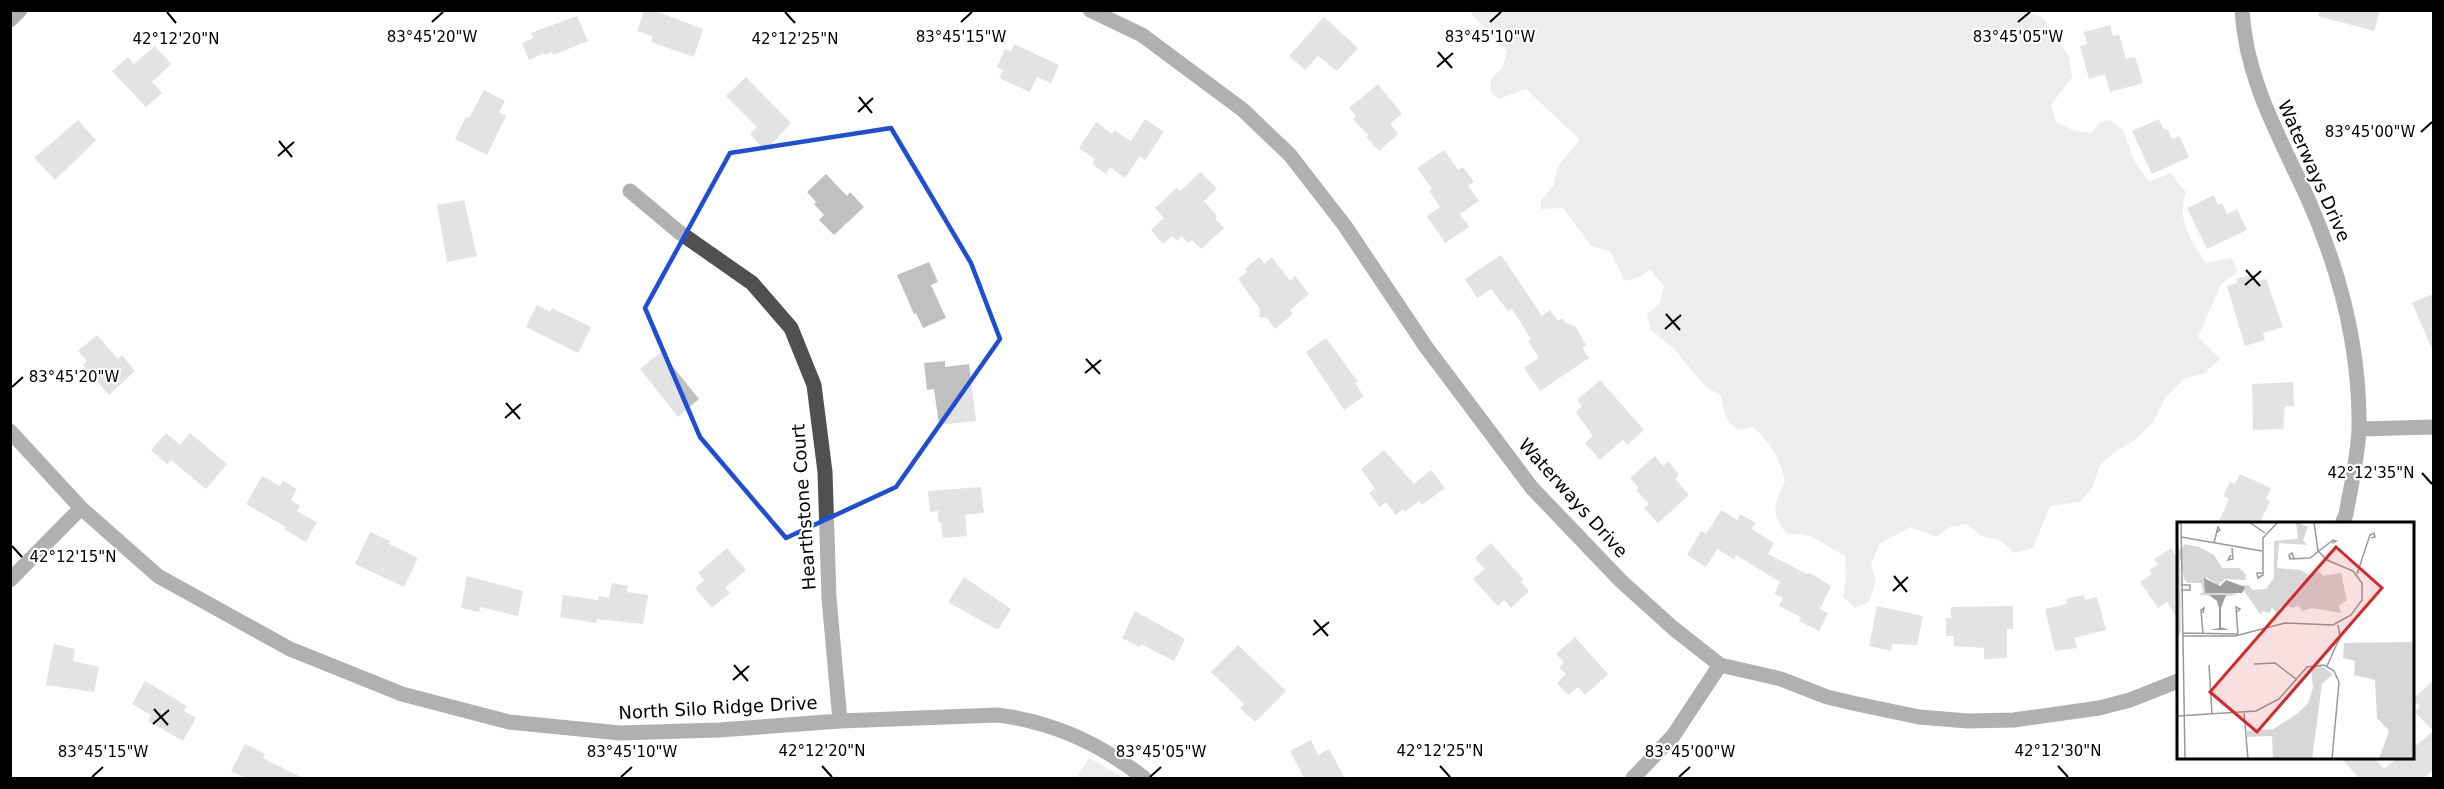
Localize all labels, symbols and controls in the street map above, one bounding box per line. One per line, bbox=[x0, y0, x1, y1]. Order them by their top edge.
text: 83°45'20"W bbox=[387, 28, 477, 46]
text: 83°45'15"W bbox=[916, 28, 1006, 46]
text: 83°45'10"W bbox=[1445, 28, 1535, 46]
text: 83°45'05"W bbox=[1973, 28, 2063, 46]
text: 42°12'20"N bbox=[132, 30, 220, 48]
text: 42°12'25"N bbox=[751, 30, 839, 48]
street label: Waterways Drive bbox=[2274, 97, 2355, 245]
text: 83°45'00"W bbox=[2325, 123, 2415, 141]
text: 83°45'20"W bbox=[29, 368, 119, 386]
street label: Hearthstone Court bbox=[787, 423, 820, 591]
street label: Waterways Drive bbox=[1514, 434, 1632, 561]
text: 42°12'35"N bbox=[2327, 464, 2415, 482]
inset map bbox=[2177, 522, 2414, 759]
text: 42°12'15"N bbox=[29, 548, 117, 566]
street label: North Silo Ridge Drive bbox=[618, 692, 818, 723]
text: 42°12'20"N bbox=[778, 742, 866, 760]
text: 42°12'25"N bbox=[1396, 742, 1484, 760]
text: 42°12'30"N bbox=[2014, 742, 2102, 760]
text: 83°45'15"W bbox=[58, 743, 148, 761]
text: 83°45'10"W bbox=[587, 743, 677, 761]
text: 83°45'05"W bbox=[1116, 743, 1206, 761]
text: 83°45'00"W bbox=[1645, 743, 1735, 761]

